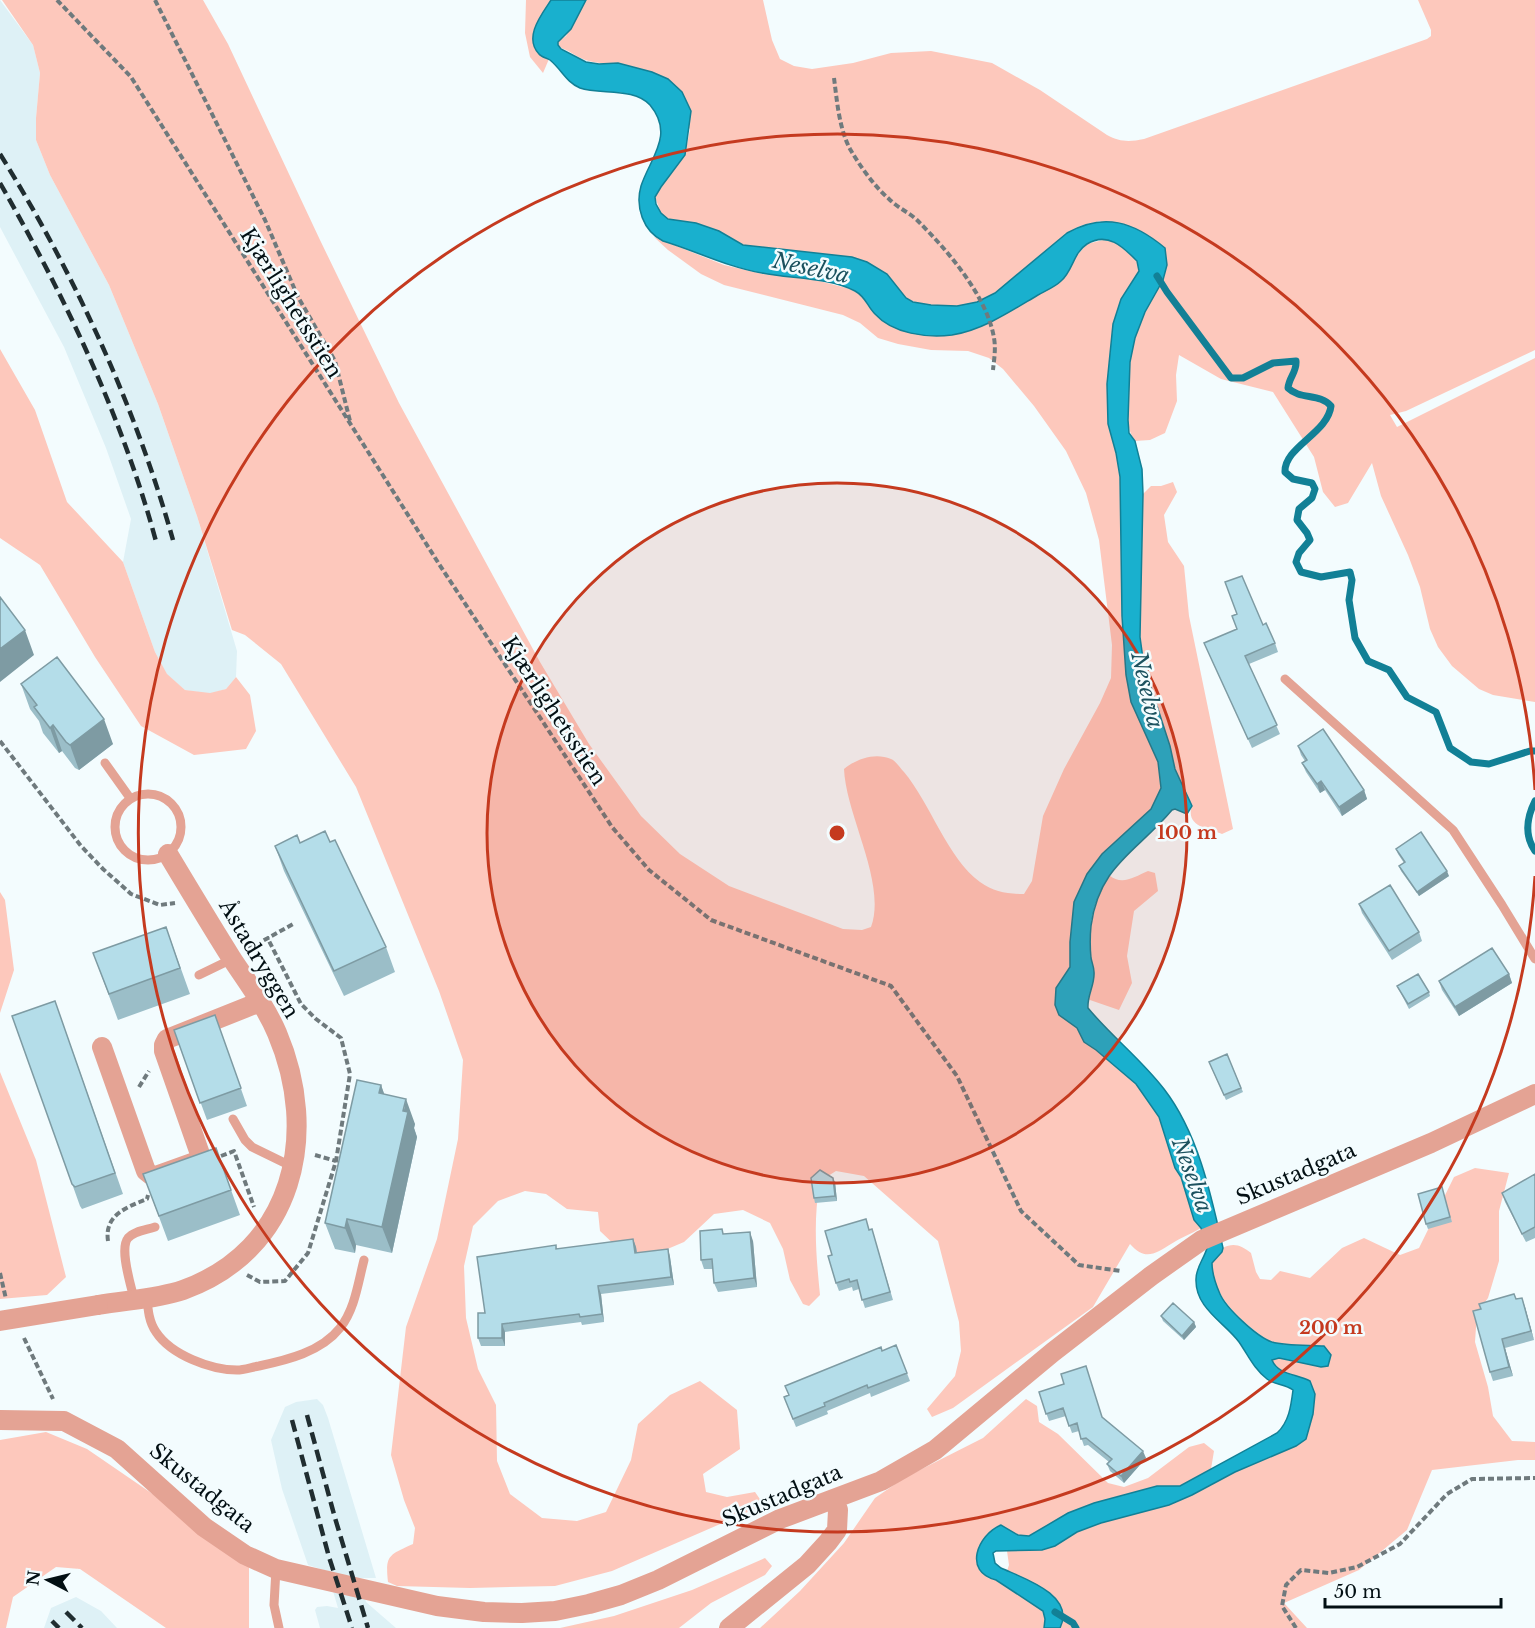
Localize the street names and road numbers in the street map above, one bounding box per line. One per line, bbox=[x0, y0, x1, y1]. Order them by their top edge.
street label: Kjærlighetsstien bbox=[234, 223, 348, 383]
street label: Kjærlighetsstien bbox=[496, 632, 612, 790]
street label: Åstadryggen bbox=[213, 894, 305, 1023]
street label: Skustadgata bbox=[1232, 1137, 1360, 1211]
street label: Skustadgata bbox=[144, 1438, 260, 1538]
street label: Skustadgata bbox=[718, 1459, 846, 1533]

